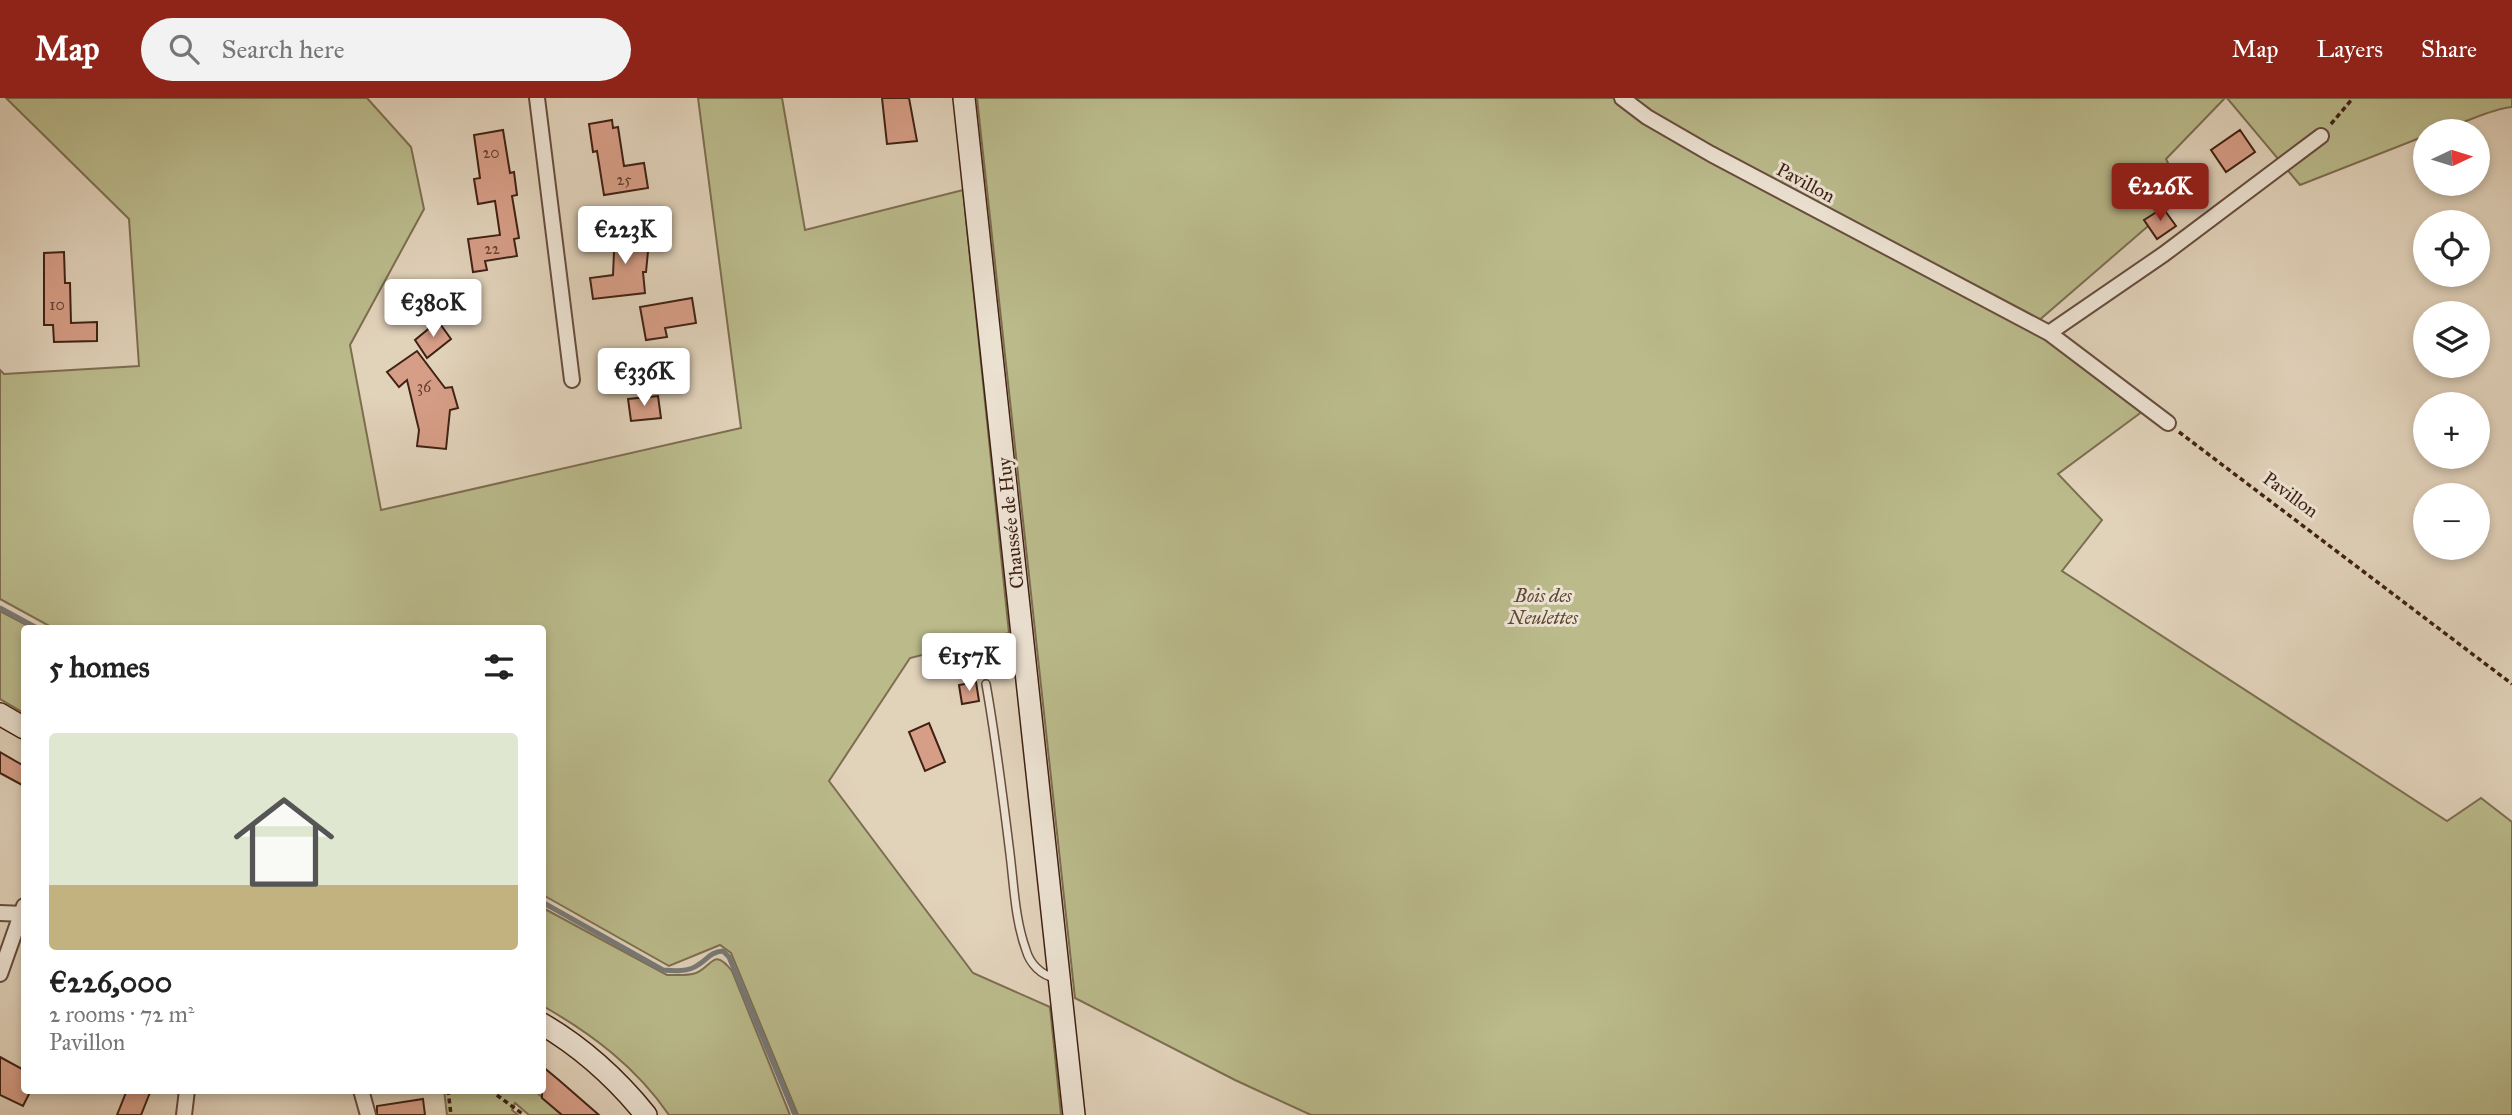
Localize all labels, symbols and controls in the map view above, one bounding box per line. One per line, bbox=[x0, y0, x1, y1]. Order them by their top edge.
search box bbox=[141, 18, 631, 81]
text: Map bbox=[35, 29, 99, 69]
icon: search bbox=[165, 30, 203, 68]
text: Search here bbox=[221, 33, 345, 65]
text: Map bbox=[2232, 34, 2279, 64]
text: Layers bbox=[2317, 34, 2383, 64]
text: Share bbox=[2421, 34, 2477, 64]
north arrow bbox=[2413, 119, 2490, 196]
map controls bbox=[2413, 119, 2490, 560]
house number: 20 bbox=[482, 143, 500, 162]
street label: Pavillon bbox=[1773, 157, 1839, 207]
pin: €226K bbox=[2111, 164, 2209, 223]
house number: 25 bbox=[616, 170, 632, 189]
text: €226K bbox=[2128, 172, 2192, 200]
pin: €223K bbox=[576, 206, 674, 266]
button: locate bbox=[2413, 210, 2490, 287]
text: €223K bbox=[594, 215, 656, 243]
house number: 22 bbox=[484, 239, 500, 258]
pin: €380K bbox=[384, 280, 482, 339]
text: €380K bbox=[400, 288, 466, 316]
house number: 10 bbox=[49, 295, 65, 314]
button: layers bbox=[2413, 301, 2490, 378]
pin: €336K bbox=[595, 348, 693, 408]
text: €336K bbox=[614, 357, 674, 385]
house number: 36 bbox=[417, 377, 432, 396]
button: + bbox=[2413, 392, 2490, 469]
street label: Chaussée de Huy bbox=[992, 455, 1029, 590]
street label: Pavillon bbox=[2258, 467, 2323, 522]
button: − bbox=[2413, 483, 2490, 560]
park label: Bois des Neulettes bbox=[1507, 584, 1578, 629]
pin: €157K bbox=[920, 634, 1018, 693]
text: €157K bbox=[938, 642, 1000, 670]
icon: filters bbox=[480, 648, 518, 686]
text: 5 homes bbox=[49, 649, 150, 685]
icon: home bbox=[221, 779, 347, 905]
text: €226,000 bbox=[49, 964, 172, 1000]
text: 2 rooms · 72 m² bbox=[49, 1000, 194, 1028]
text: Pavillon bbox=[49, 1028, 125, 1056]

